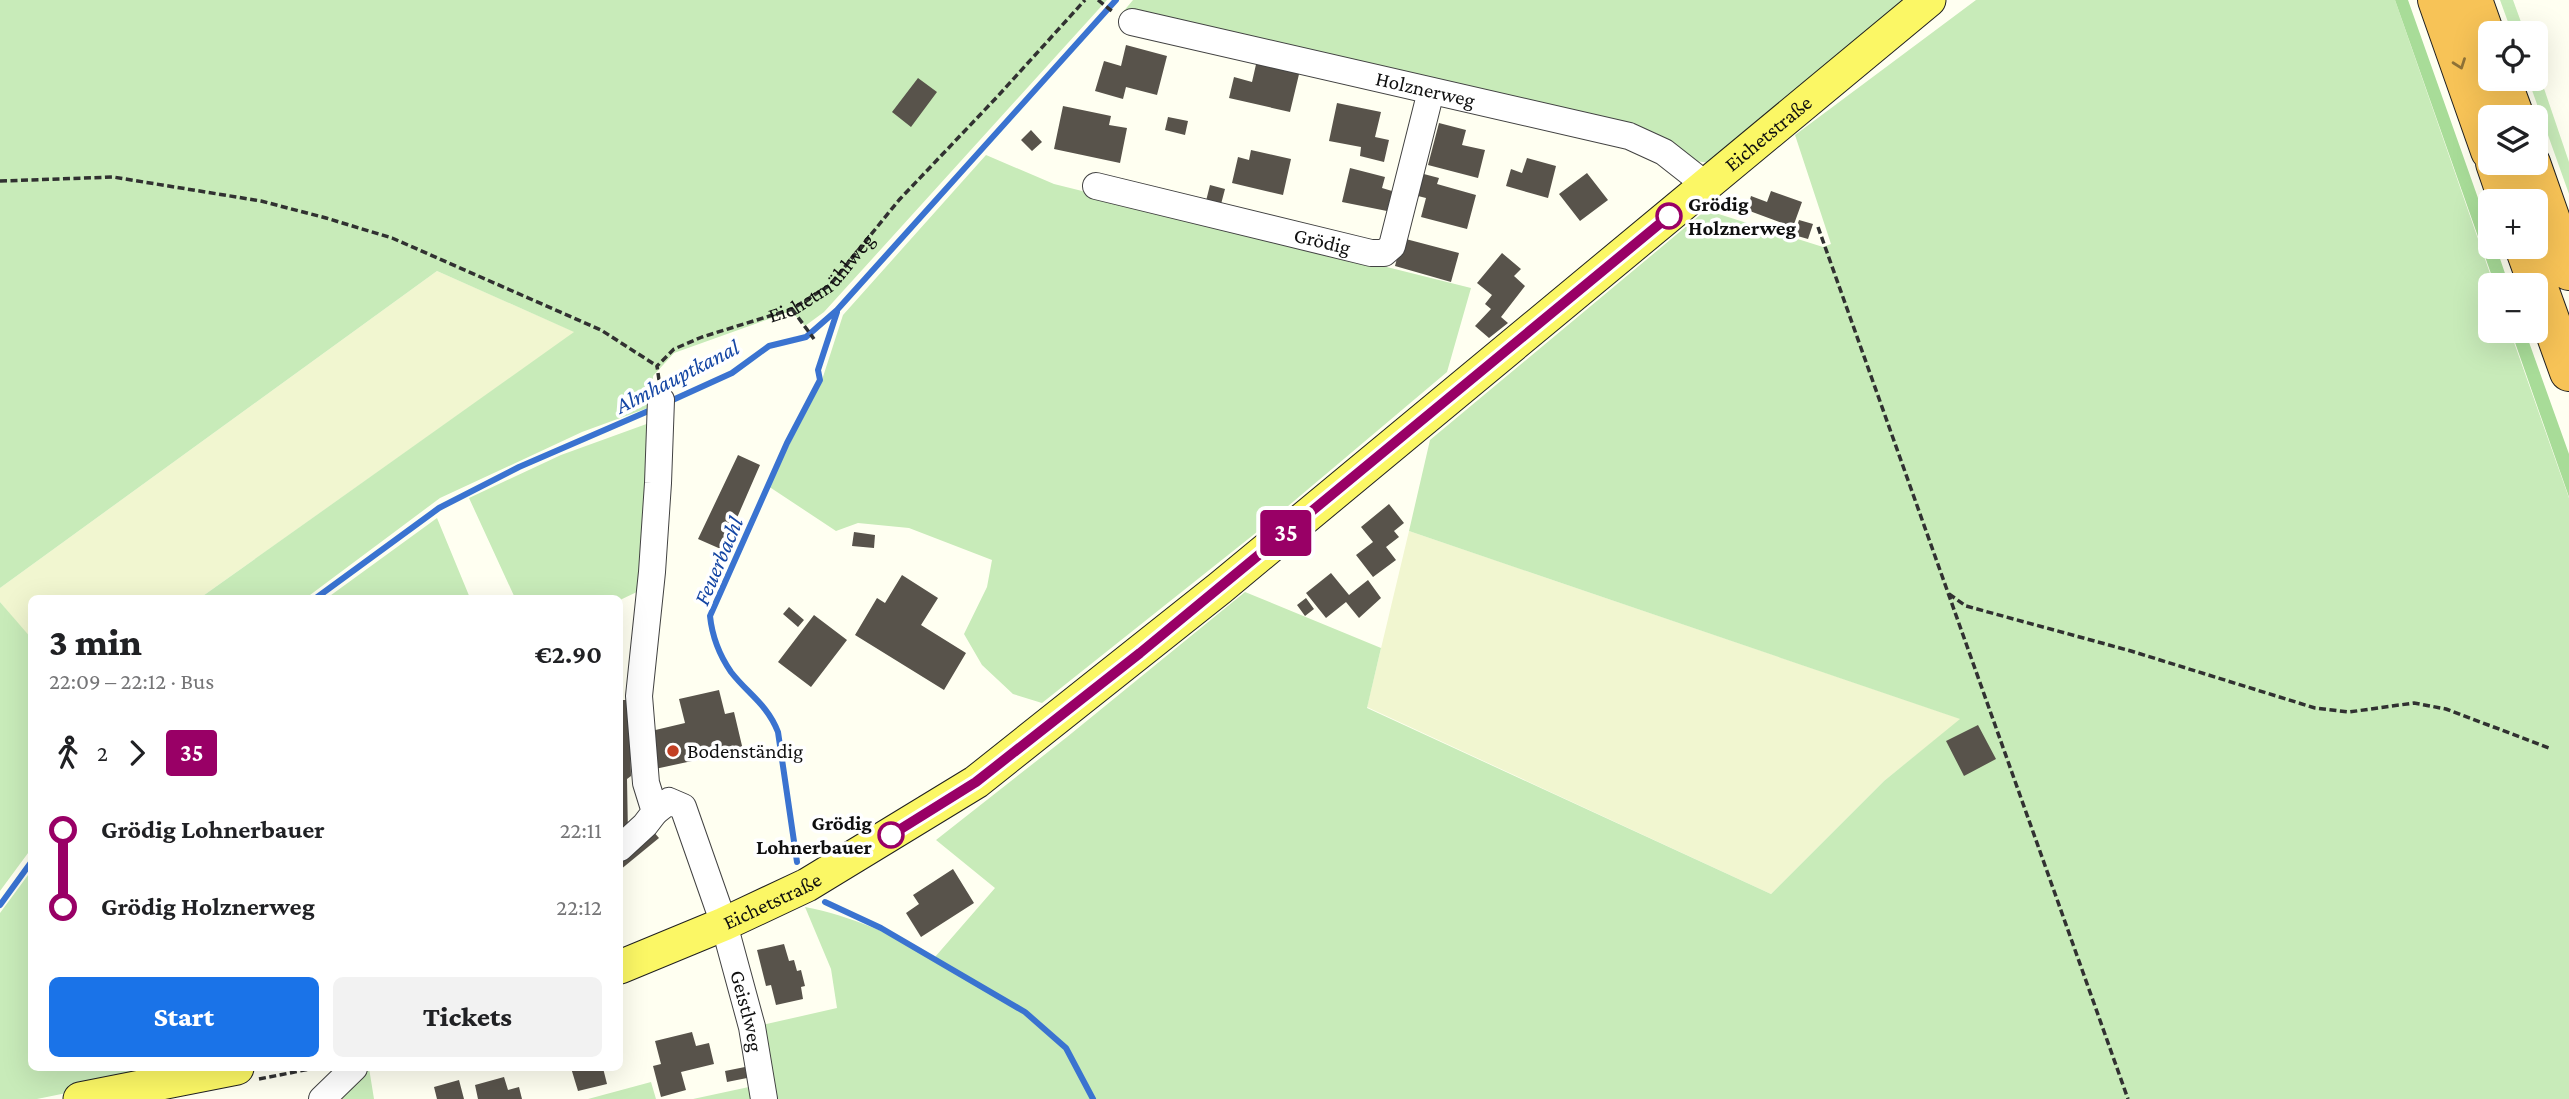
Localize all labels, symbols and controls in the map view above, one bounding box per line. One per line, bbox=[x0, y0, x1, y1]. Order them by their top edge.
map controls bbox=[2478, 21, 2548, 343]
button: locate bbox=[2478, 21, 2548, 91]
one-way arrow bbox=[2452, 58, 2466, 70]
street label: Holznerweg bbox=[1373, 66, 1477, 112]
street label: Eichetstraße bbox=[1720, 90, 1816, 176]
button: layers bbox=[2478, 105, 2548, 175]
button: + bbox=[2478, 189, 2548, 259]
place label: Grödig Holznerweg bbox=[1688, 192, 1797, 240]
marker: Grödig Holznerweg bbox=[1656, 203, 1682, 229]
street label: Grödig bbox=[1292, 223, 1353, 260]
street label: Eichetmühlweg bbox=[765, 228, 879, 328]
button: − bbox=[2478, 273, 2548, 343]
water label: Almhauptkanal bbox=[610, 333, 744, 419]
line badge: 35 bbox=[1254, 510, 1318, 556]
water label: Feuerbachl bbox=[688, 513, 748, 609]
text: 35 bbox=[1274, 519, 1298, 546]
text: 3 min bbox=[49, 621, 142, 663]
text: €2.90 bbox=[535, 640, 602, 669]
text: 22:09 – 22:12 · Bus bbox=[49, 668, 214, 694]
icon: walk bbox=[49, 734, 87, 772]
icon: forward bbox=[118, 734, 156, 772]
text: 35 bbox=[180, 739, 203, 766]
place label: Bodenständig bbox=[687, 739, 803, 763]
text: 2 bbox=[97, 740, 108, 766]
marker: Bodenständig bbox=[665, 743, 681, 759]
place label: Grödig Lohnerbauer bbox=[756, 811, 873, 859]
text: Grödig Lohnerbauer bbox=[101, 815, 325, 844]
text: 22:11 bbox=[560, 817, 602, 843]
marker: Grödig Lohnerbauer bbox=[878, 822, 904, 848]
street label: Eichetstraße bbox=[719, 867, 826, 935]
text: Grödig Holznerweg bbox=[101, 892, 315, 921]
text: 22:12 bbox=[556, 894, 602, 920]
street label: Geistlweg bbox=[725, 967, 768, 1054]
button: Start bbox=[49, 977, 319, 1057]
button: Tickets bbox=[333, 977, 602, 1057]

